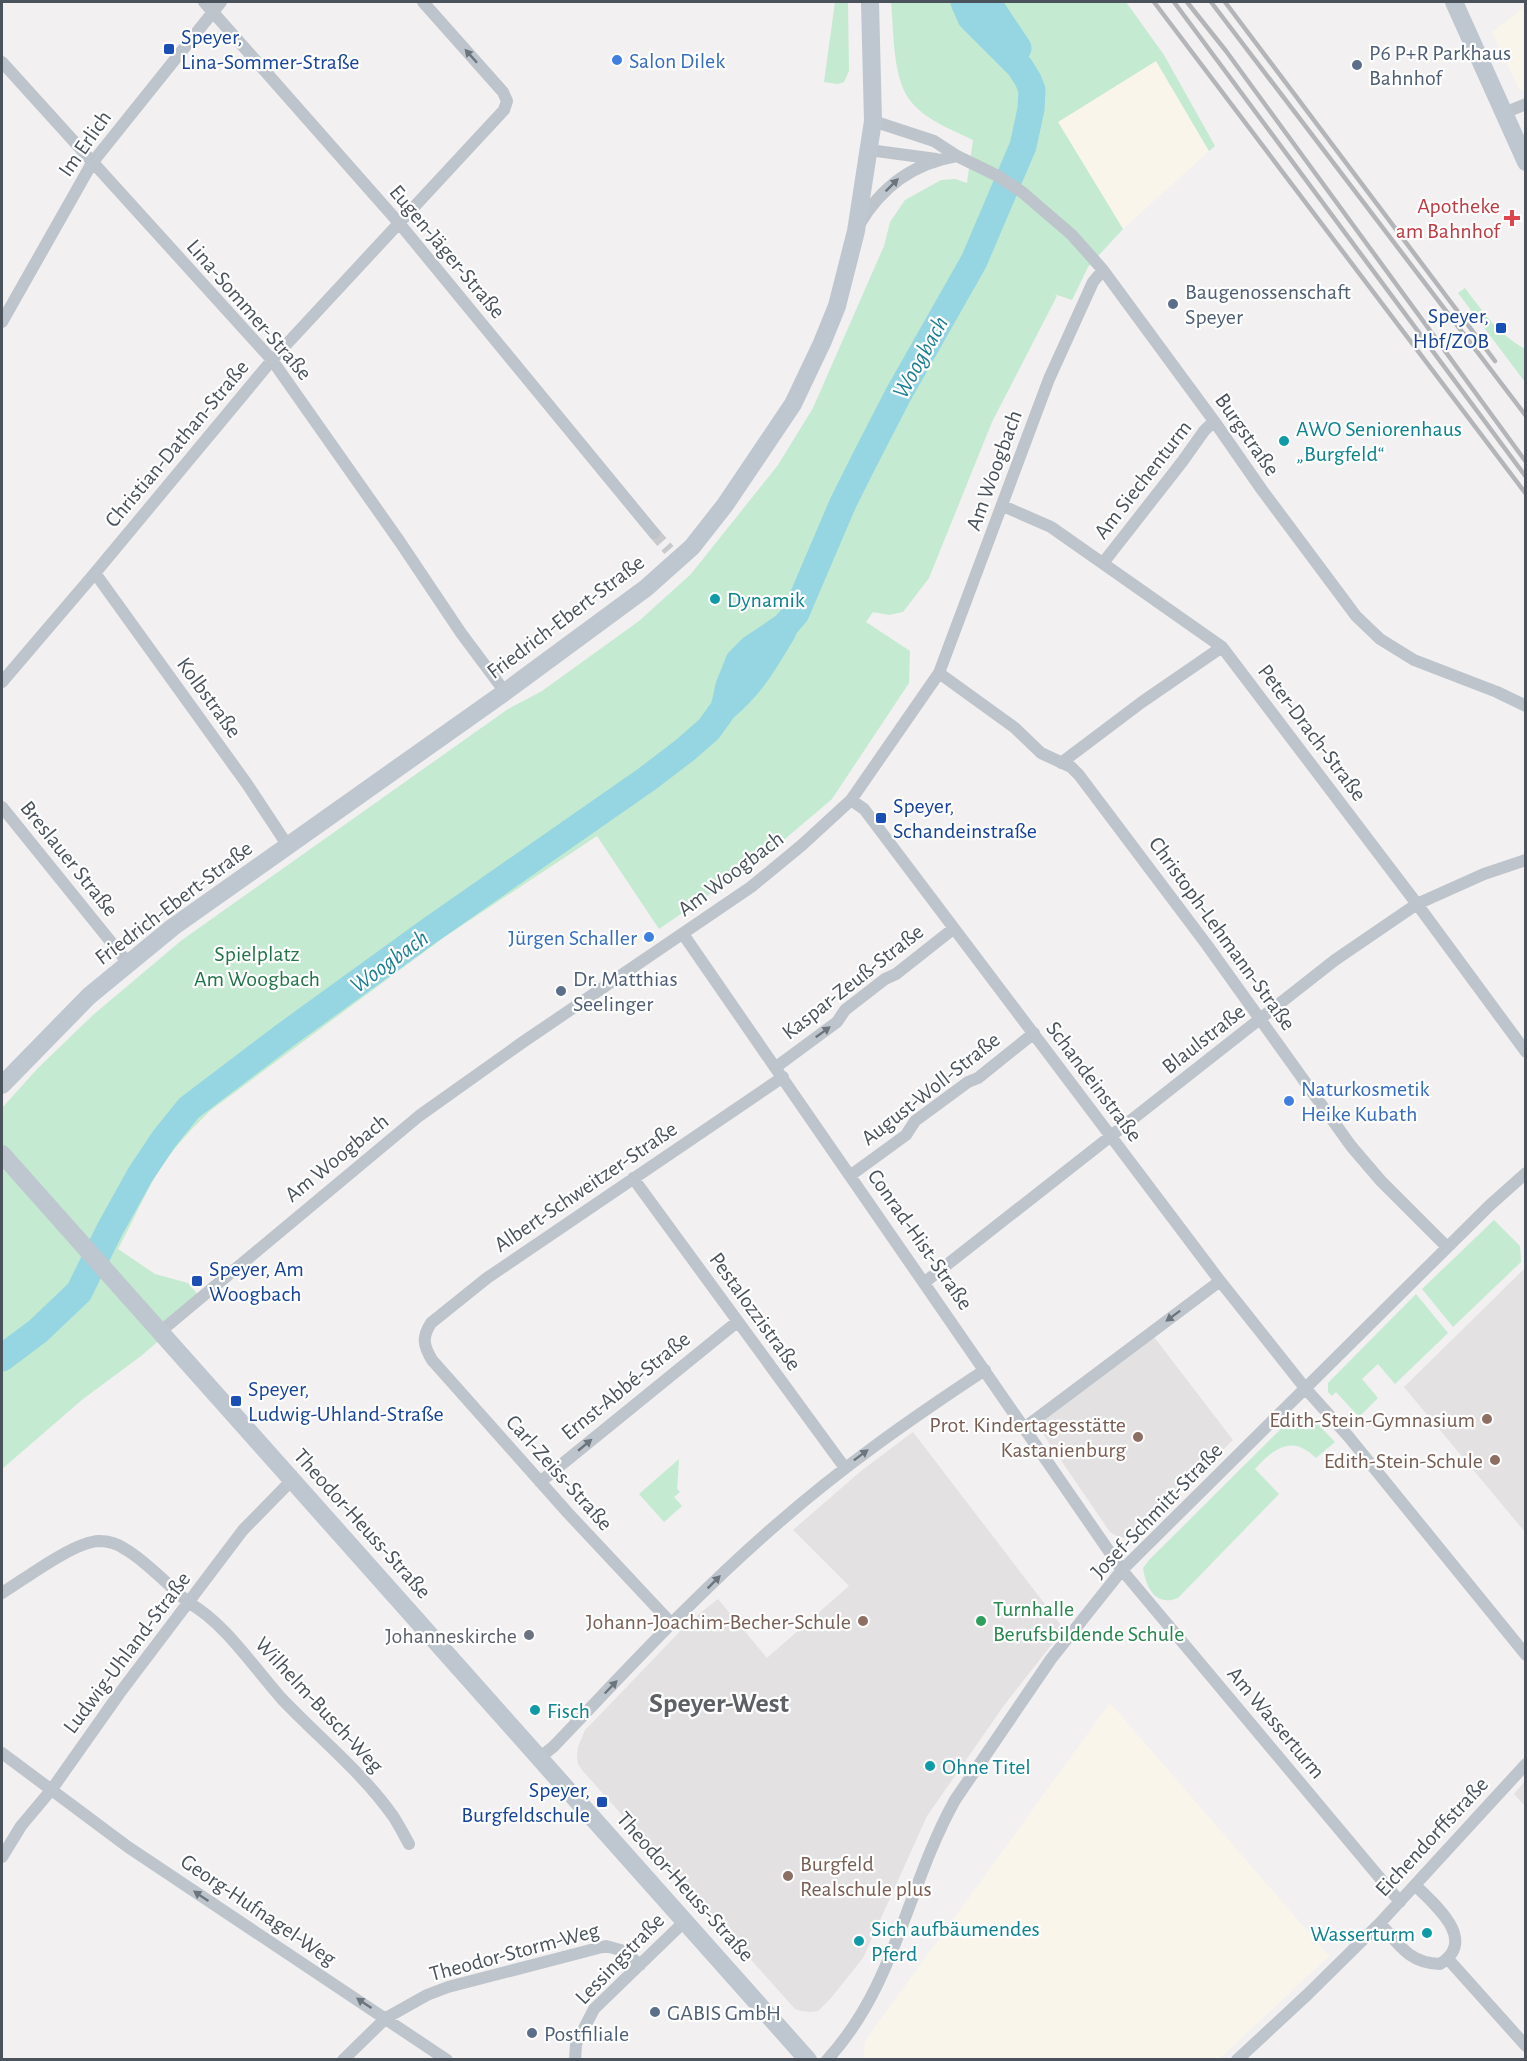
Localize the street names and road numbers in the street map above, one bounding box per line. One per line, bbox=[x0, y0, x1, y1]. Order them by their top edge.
street label: Im Erlich bbox=[54, 107, 115, 181]
street label: Eugen-Jäger-Straße bbox=[385, 181, 509, 323]
street label: Lina-Sommer-Straße bbox=[182, 235, 316, 384]
street label: Christian-Dathan-Straße bbox=[101, 356, 253, 531]
street label: Burgstraße bbox=[1211, 389, 1283, 480]
street label: Am Woogbach bbox=[962, 407, 1026, 533]
street label: Am Siechenturm bbox=[1090, 416, 1196, 543]
street label: Friedrich-Ebert-Straße bbox=[483, 551, 648, 683]
street label: Kolbstraße bbox=[173, 653, 246, 742]
street label: Peter-Drach-Straße bbox=[1254, 660, 1371, 805]
street label: Breslauer Straße bbox=[16, 797, 122, 921]
street label: Am Woogbach bbox=[674, 827, 788, 921]
street label: Christoph-Lehmann-Straße bbox=[1145, 833, 1300, 1034]
street label: Friedrich-Ebert-Straße bbox=[91, 837, 256, 969]
street label: Kaspar-Zeuß-Straße bbox=[778, 920, 927, 1044]
street label: Blaulstraße bbox=[1158, 1000, 1249, 1078]
street label: Schandeinstraße bbox=[1042, 1018, 1146, 1146]
street label: August-Woll-Straße bbox=[857, 1028, 1004, 1150]
street label: Am Woogbach bbox=[281, 1110, 393, 1206]
street label: Albert-Schweitzer-Straße bbox=[490, 1117, 681, 1256]
street label: Conrad-Hist-Straße bbox=[864, 1165, 977, 1314]
street label: Pestalozzistraße bbox=[705, 1249, 805, 1375]
street label: Ernst-Abbé-Straße bbox=[557, 1327, 694, 1444]
street label: Carl-Zeiss-Straße bbox=[502, 1411, 617, 1535]
street label: Josef-Schmitt-Straße bbox=[1087, 1439, 1227, 1583]
street label: Theodor-Heuss-Straße bbox=[289, 1445, 435, 1603]
street label: Ludwig-Uhland-Straße bbox=[59, 1568, 194, 1737]
street label: Wilhelm-Busch-Weg bbox=[251, 1633, 388, 1777]
street label: Am Wasserturm bbox=[1223, 1662, 1329, 1783]
street label: Eichendorffstraße bbox=[1371, 1773, 1492, 1901]
street label: Theodor-Heuss-Straße bbox=[612, 1808, 758, 1966]
street label: Georg-Hufnagel-Weg bbox=[177, 1850, 340, 1970]
street label: Lessingstraße bbox=[571, 1909, 668, 2008]
street label: Theodor-Storm-Weg bbox=[427, 1919, 602, 1985]

